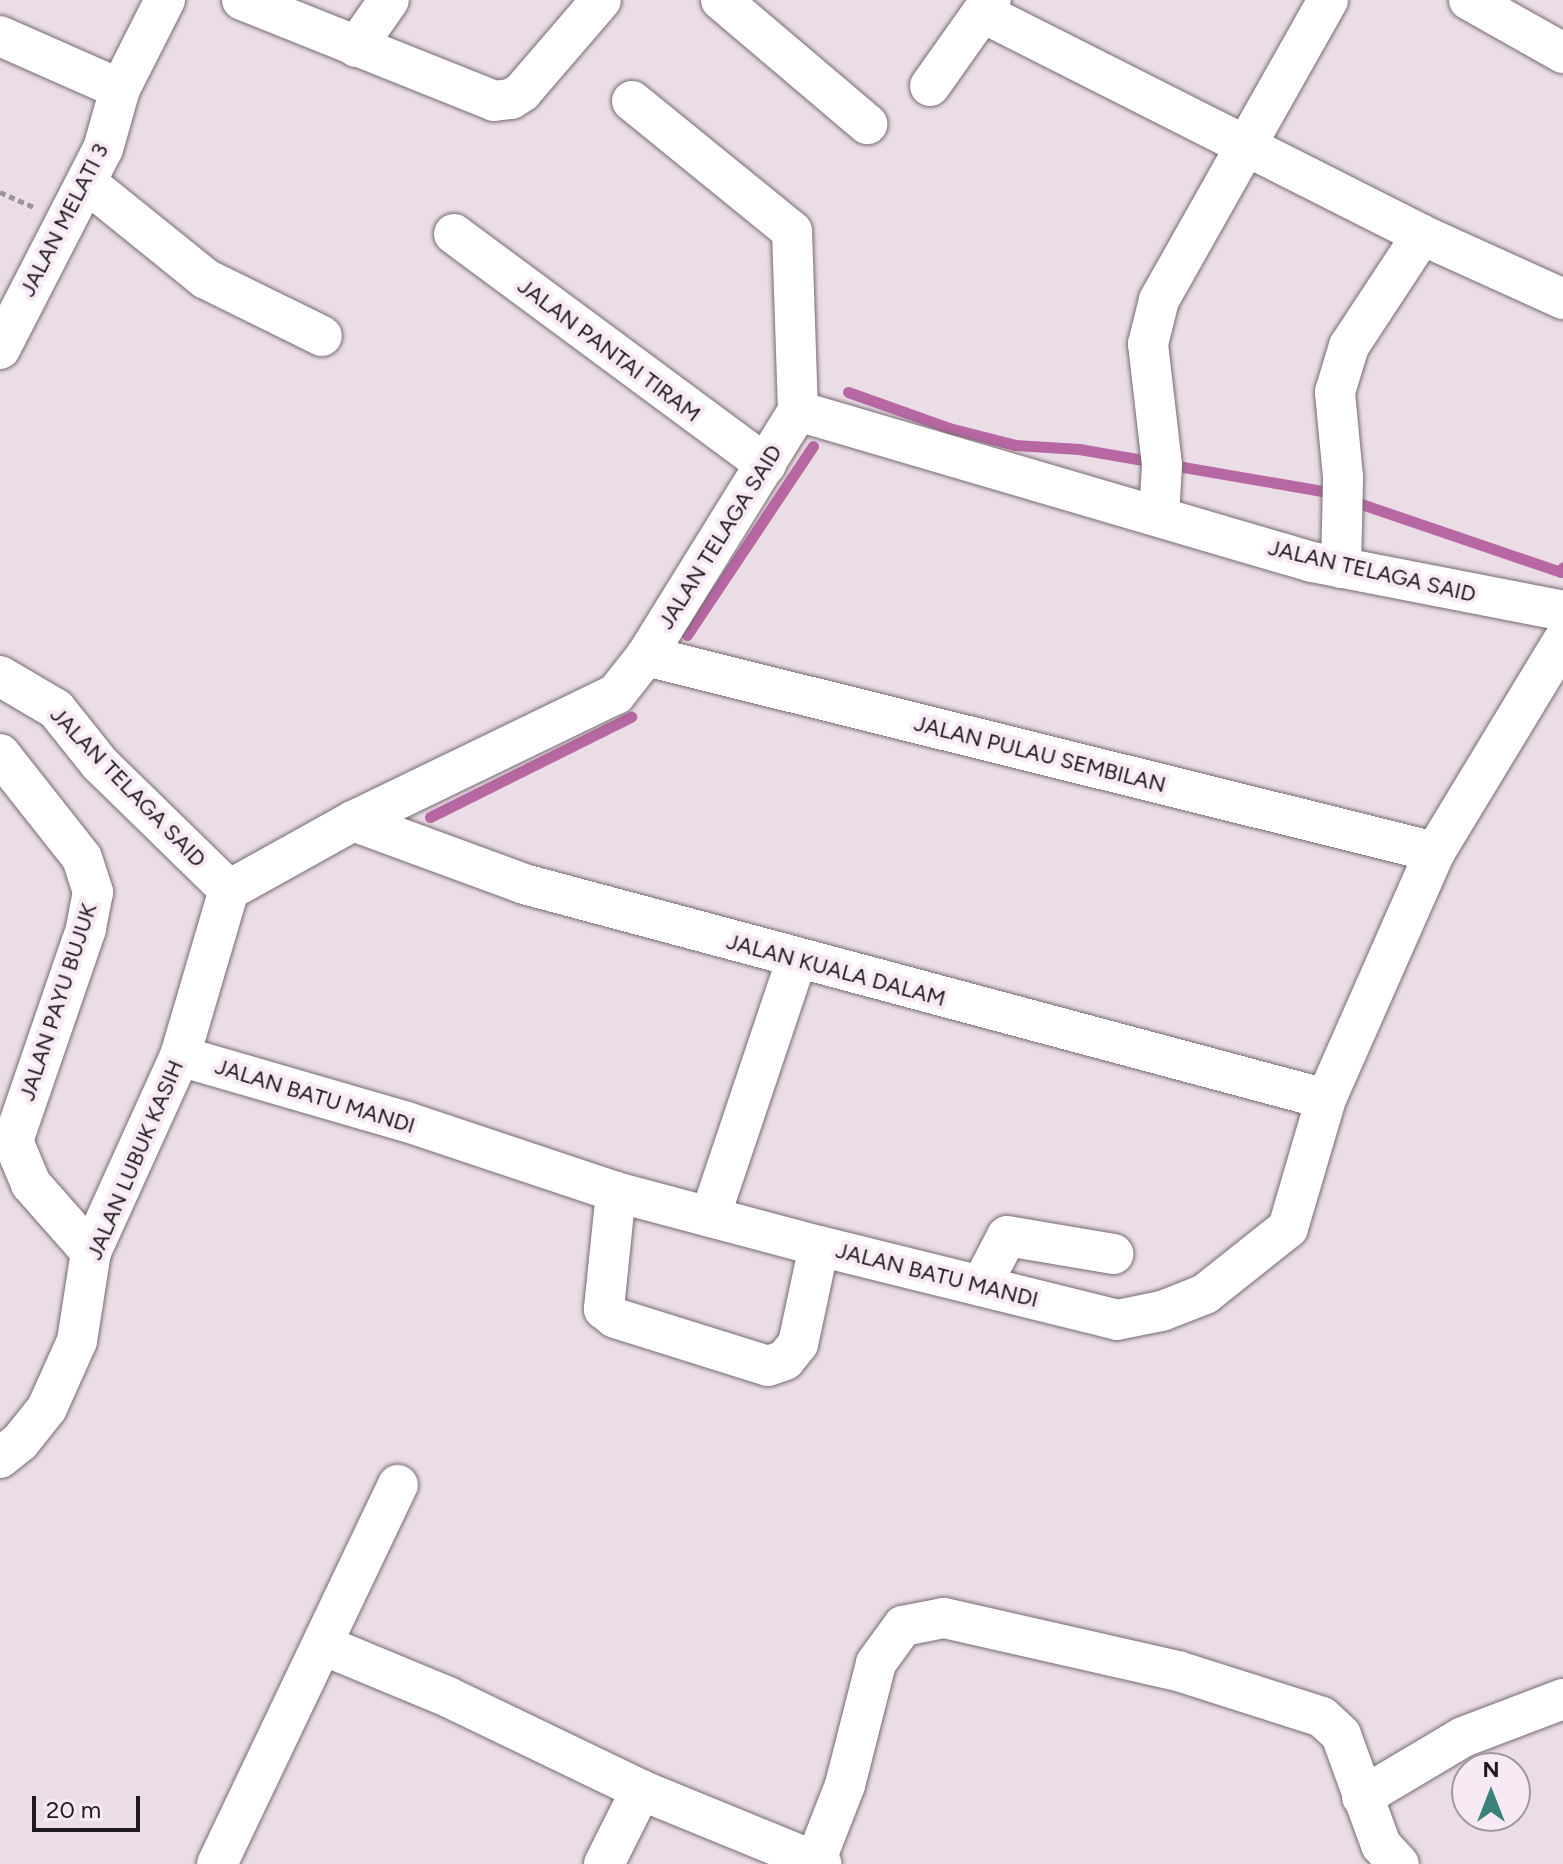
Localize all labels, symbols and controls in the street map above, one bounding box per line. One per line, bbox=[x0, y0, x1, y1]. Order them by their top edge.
street label: JALAN MELATI 3 bbox=[14, 139, 114, 301]
street label: JALAN PANTAI TIRAM bbox=[512, 273, 706, 427]
street label: JALAN TELAGA SAID bbox=[653, 440, 787, 634]
street label: JALAN TELAGA SAID bbox=[1266, 534, 1478, 608]
street label: JALAN TELAGA SAID bbox=[45, 701, 211, 873]
street label: JALAN PULAU SEMBILAN bbox=[911, 710, 1169, 798]
street label: JALAN PAYU BUJUK bbox=[14, 900, 102, 1104]
street label: JALAN KUALA DALAM bbox=[724, 928, 948, 1012]
street label: JALAN BATU MANDI bbox=[212, 1053, 418, 1139]
street label: JALAN LUBUK KASIH bbox=[81, 1056, 189, 1264]
street label: JALAN BATU MANDI bbox=[833, 1237, 1041, 1313]
north arrow bbox=[1451, 1752, 1531, 1832]
text: N bbox=[1482, 1756, 1500, 1783]
scale bar bbox=[36, 1780, 144, 1830]
text: 20 m bbox=[46, 1795, 101, 1824]

